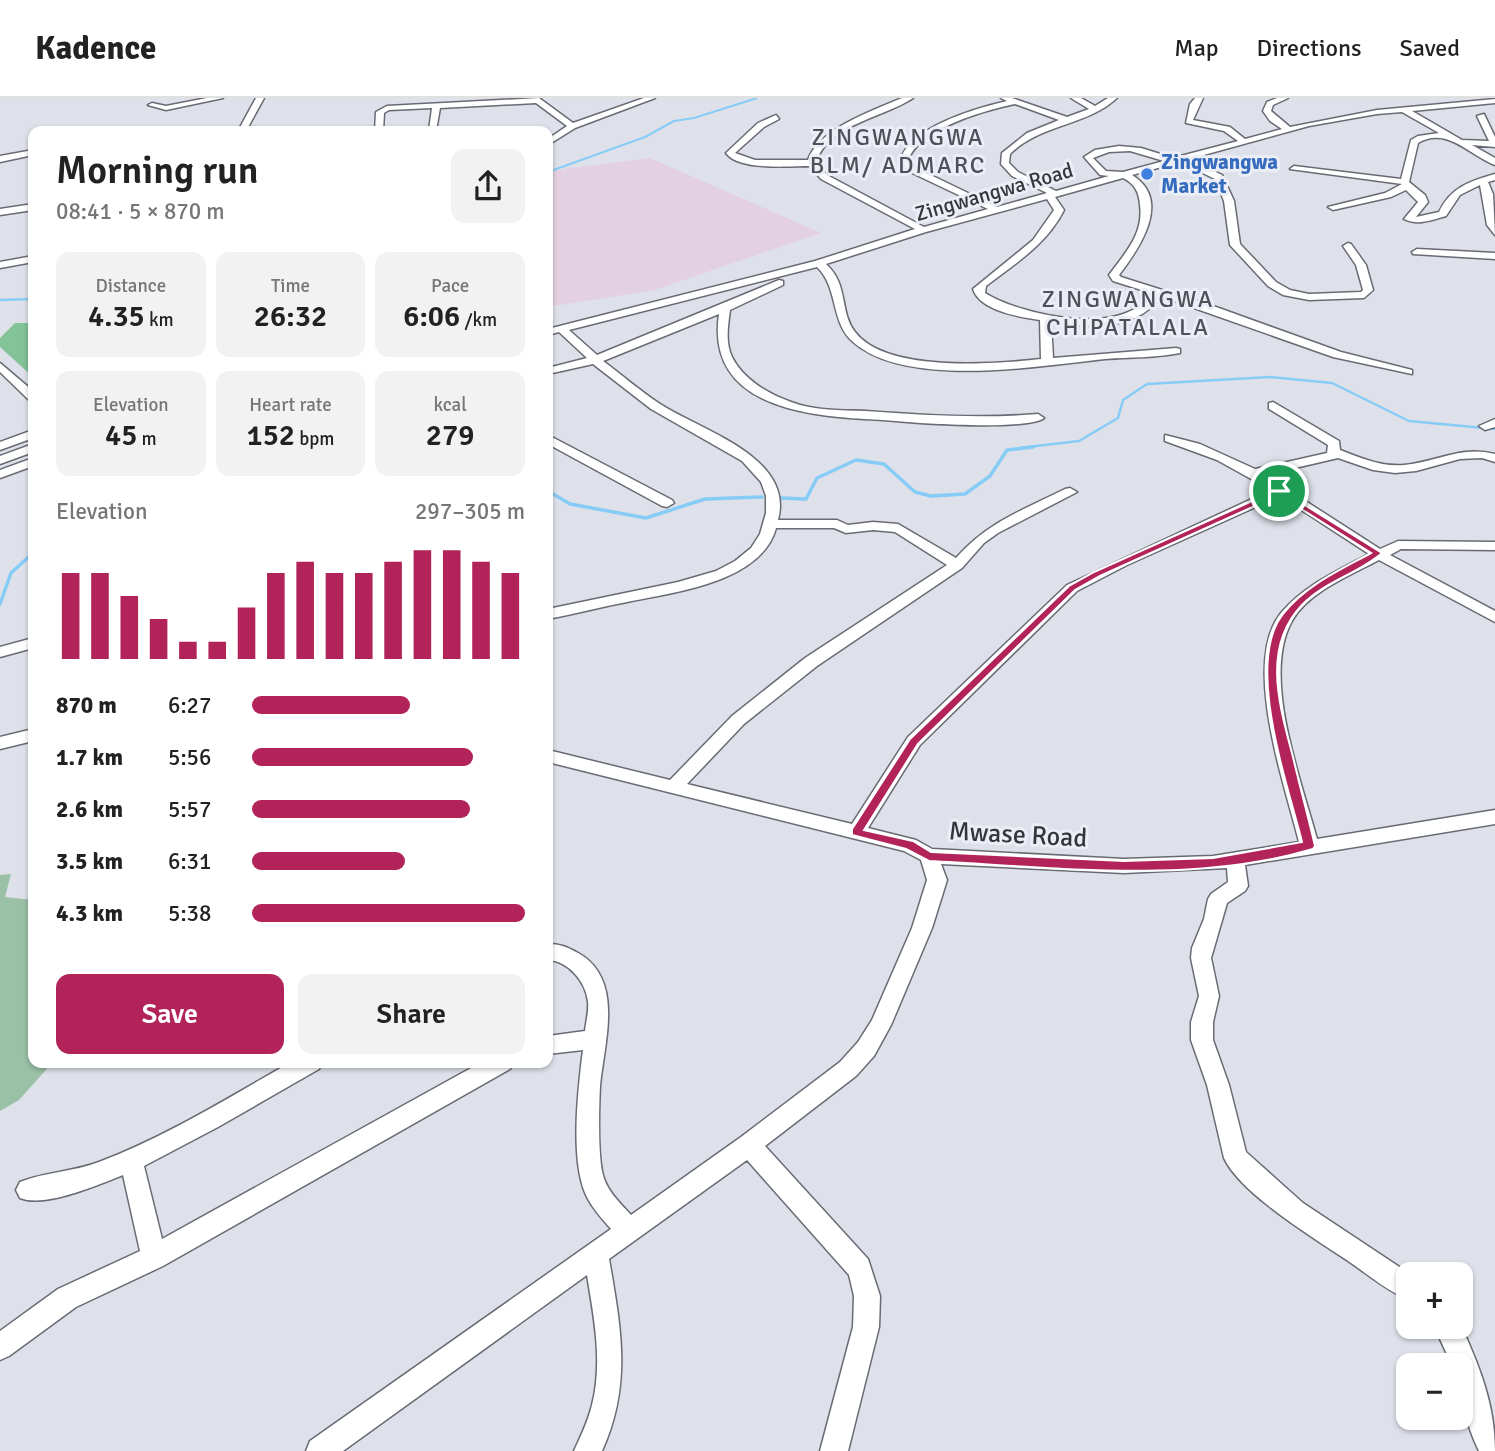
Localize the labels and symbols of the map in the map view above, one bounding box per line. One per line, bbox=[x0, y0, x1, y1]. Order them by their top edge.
district label: ZINGWANGWA BLM/ ADMARC bbox=[810, 122, 986, 180]
place label: Zingwangwa Market bbox=[1161, 149, 1278, 199]
street label: Zingwangwa Road bbox=[912, 157, 1076, 227]
marker: Zingwangwa Market bbox=[1139, 166, 1155, 182]
district label: ZINGWANGWA CHIPATALALA bbox=[1042, 284, 1214, 342]
pin bbox=[1249, 461, 1309, 521]
street label: Mwase Road bbox=[948, 815, 1088, 855]

